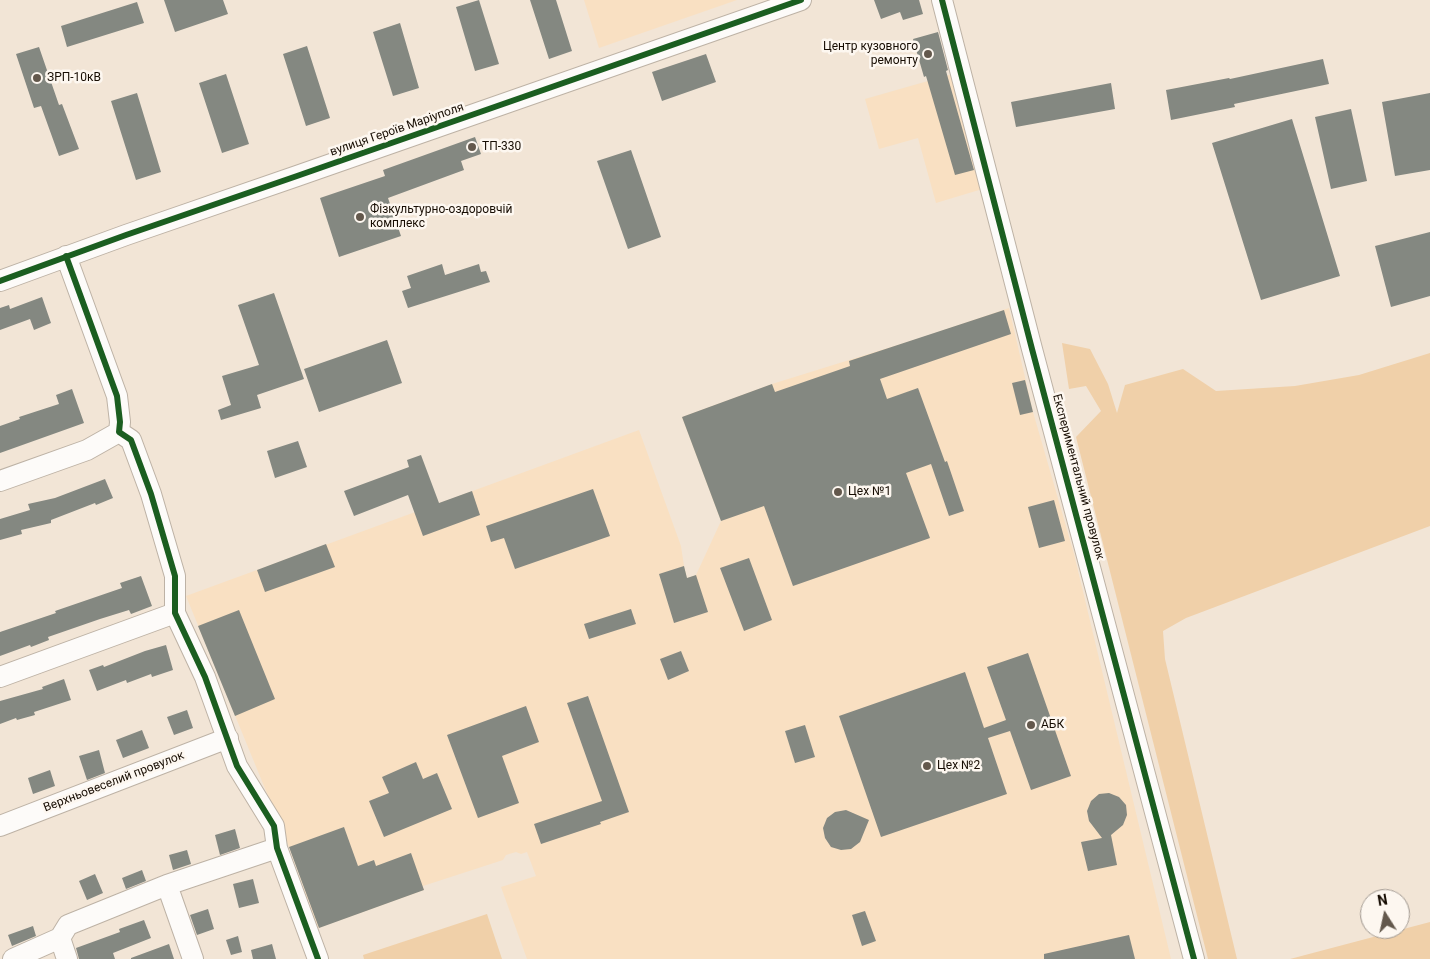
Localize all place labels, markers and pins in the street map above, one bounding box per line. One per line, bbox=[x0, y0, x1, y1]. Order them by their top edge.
place label: Центр кузовного ремонту bbox=[823, 40, 918, 68]
marker: Центр кузовного ремонту bbox=[922, 48, 934, 60]
place label: ЗРП-10кВ bbox=[47, 71, 101, 85]
marker: ЗРП-10кВ bbox=[31, 72, 43, 84]
place label: ТП-330 bbox=[482, 140, 521, 154]
marker: ТП-330 bbox=[466, 141, 478, 153]
place label: Фізкультурно-оздоровчій комплекс bbox=[370, 203, 512, 231]
marker: Фізкультурно-оздоровчій комплекс bbox=[354, 211, 366, 223]
place label: Цех №1 bbox=[848, 485, 891, 499]
marker: Цех №1 bbox=[832, 486, 844, 498]
place label: АБК bbox=[1041, 718, 1064, 732]
marker: АБК bbox=[1025, 719, 1037, 731]
place label: Цех №2 bbox=[937, 759, 980, 773]
marker: Цех №2 bbox=[921, 760, 933, 772]

